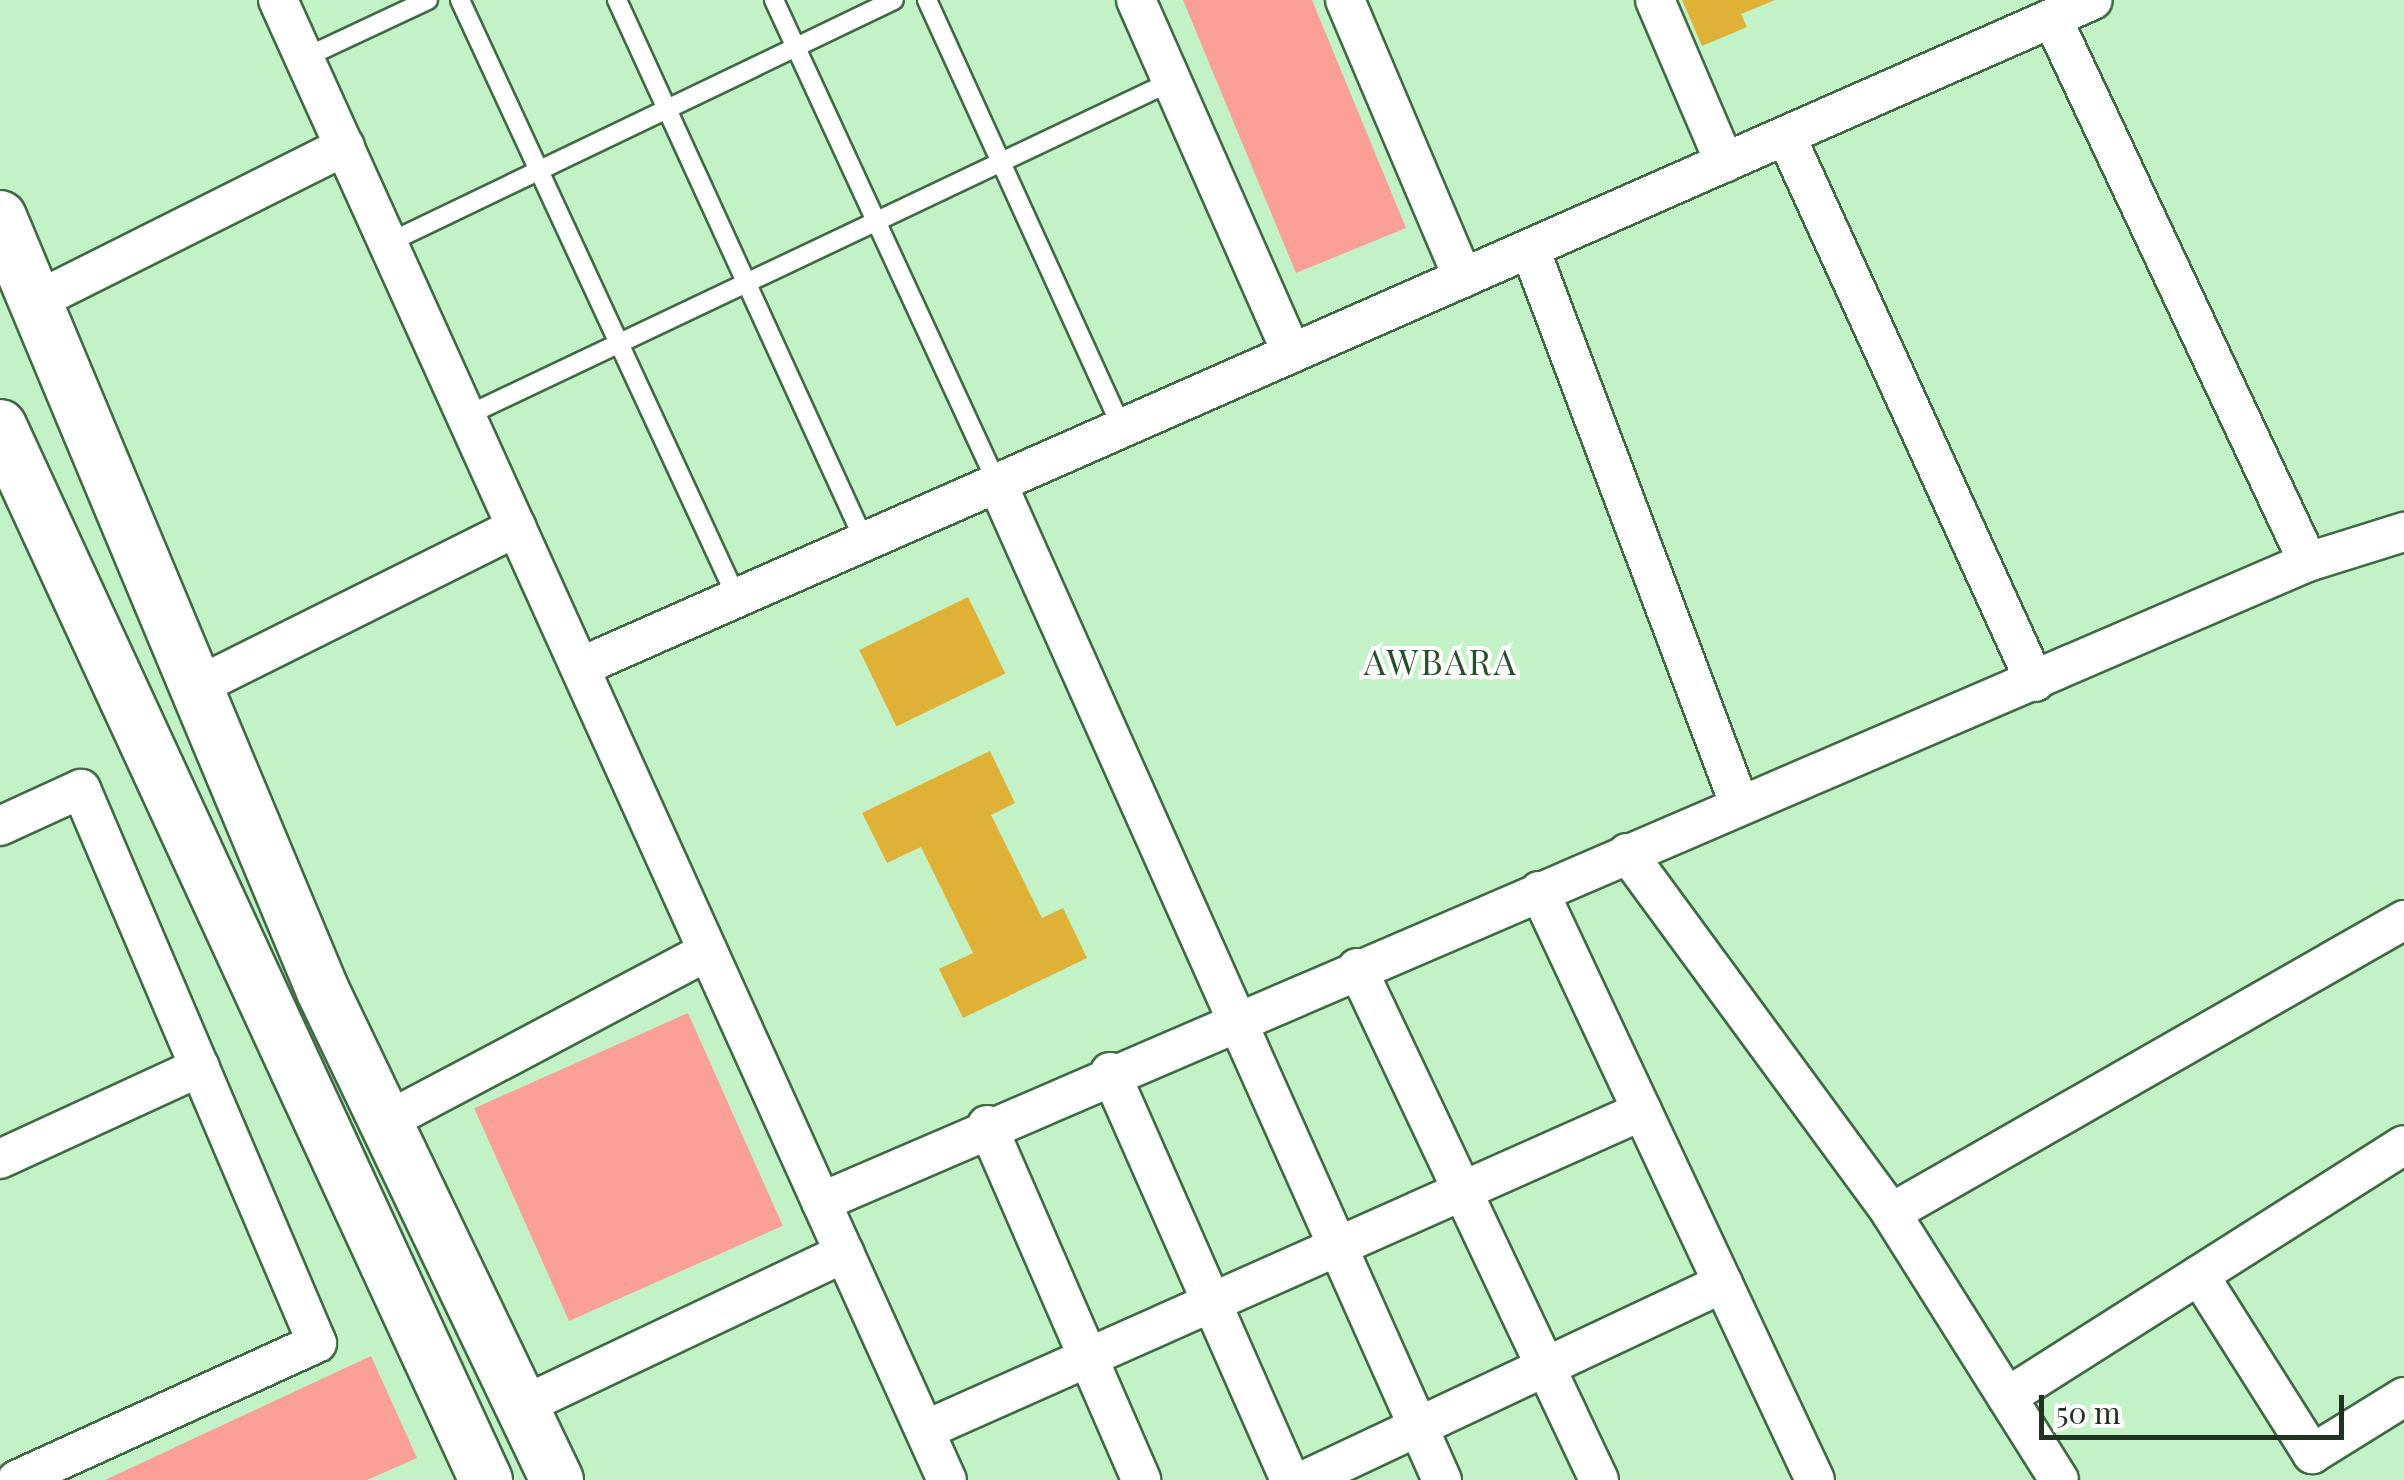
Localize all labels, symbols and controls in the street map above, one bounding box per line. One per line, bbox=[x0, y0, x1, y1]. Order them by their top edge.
district label: AWBARA bbox=[1364, 640, 1518, 682]
scale bar bbox=[2044, 1375, 2349, 1437]
text: 50 m bbox=[2056, 1392, 2121, 1432]

